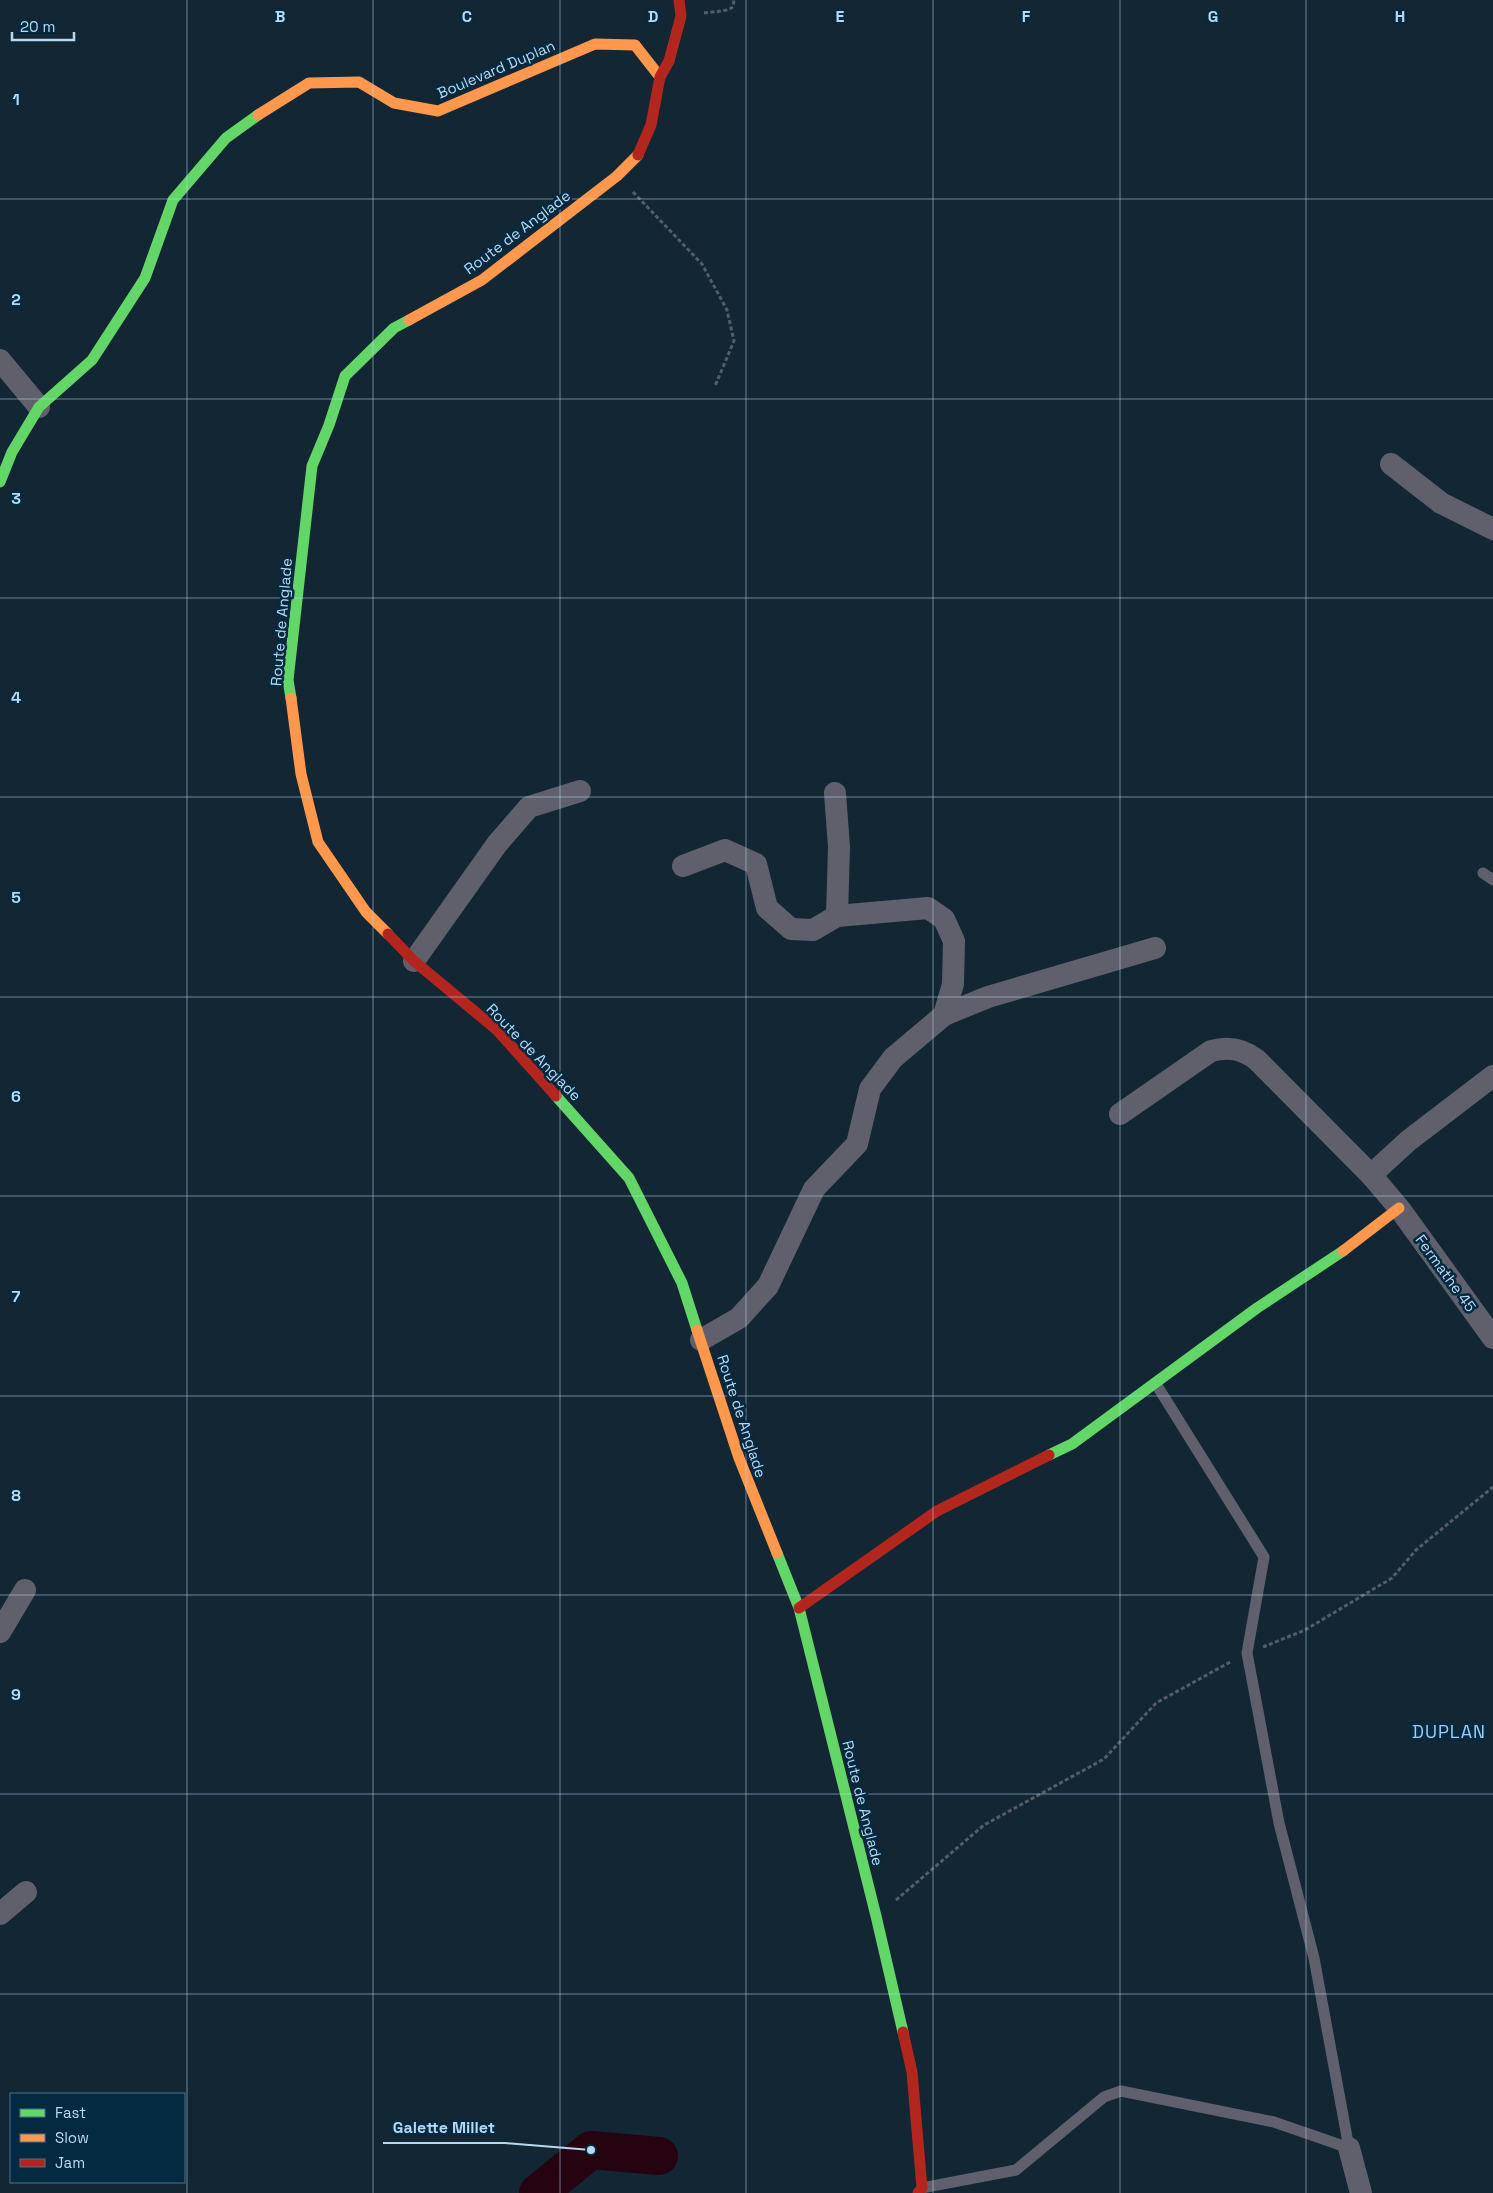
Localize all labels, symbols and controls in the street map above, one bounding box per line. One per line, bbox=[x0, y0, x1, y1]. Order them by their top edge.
text: B bbox=[275, 6, 285, 27]
text: C bbox=[462, 6, 472, 27]
text: D bbox=[648, 6, 658, 27]
text: E bbox=[836, 6, 845, 27]
text: F bbox=[1022, 6, 1031, 27]
text: G bbox=[1208, 6, 1218, 27]
text: H bbox=[1395, 6, 1405, 27]
scale bar bbox=[12, 10, 75, 42]
text: 20 m bbox=[20, 17, 55, 36]
street label: Boulevard Duplan bbox=[434, 36, 558, 102]
text: 1 bbox=[12, 89, 20, 110]
street label: Route de Anglade bbox=[460, 186, 574, 278]
text: 2 bbox=[11, 289, 21, 310]
text: 3 bbox=[11, 488, 21, 509]
street label: Route de Anglade bbox=[266, 557, 296, 687]
text: 4 bbox=[11, 687, 21, 708]
text: 5 bbox=[11, 887, 21, 908]
street label: Route de Anglade bbox=[483, 999, 586, 1105]
text: 6 bbox=[11, 1086, 21, 1107]
street label: Fermathe 45 bbox=[1412, 1231, 1480, 1315]
text: 7 bbox=[12, 1286, 21, 1307]
street label: Route de Anglade bbox=[713, 1352, 771, 1480]
text: 8 bbox=[11, 1485, 21, 1506]
text: 9 bbox=[11, 1684, 21, 1705]
district label: DUPLAN bbox=[1412, 1720, 1486, 1743]
street label: Route de Anglade bbox=[838, 1738, 888, 1868]
legend bbox=[10, 2093, 185, 2183]
text: Fast bbox=[55, 2103, 86, 2122]
callout: Galette Millet bbox=[383, 2112, 505, 2143]
text: Galette Millet bbox=[393, 2117, 495, 2138]
text: Slow bbox=[55, 2128, 89, 2147]
text: Jam bbox=[55, 2153, 85, 2172]

